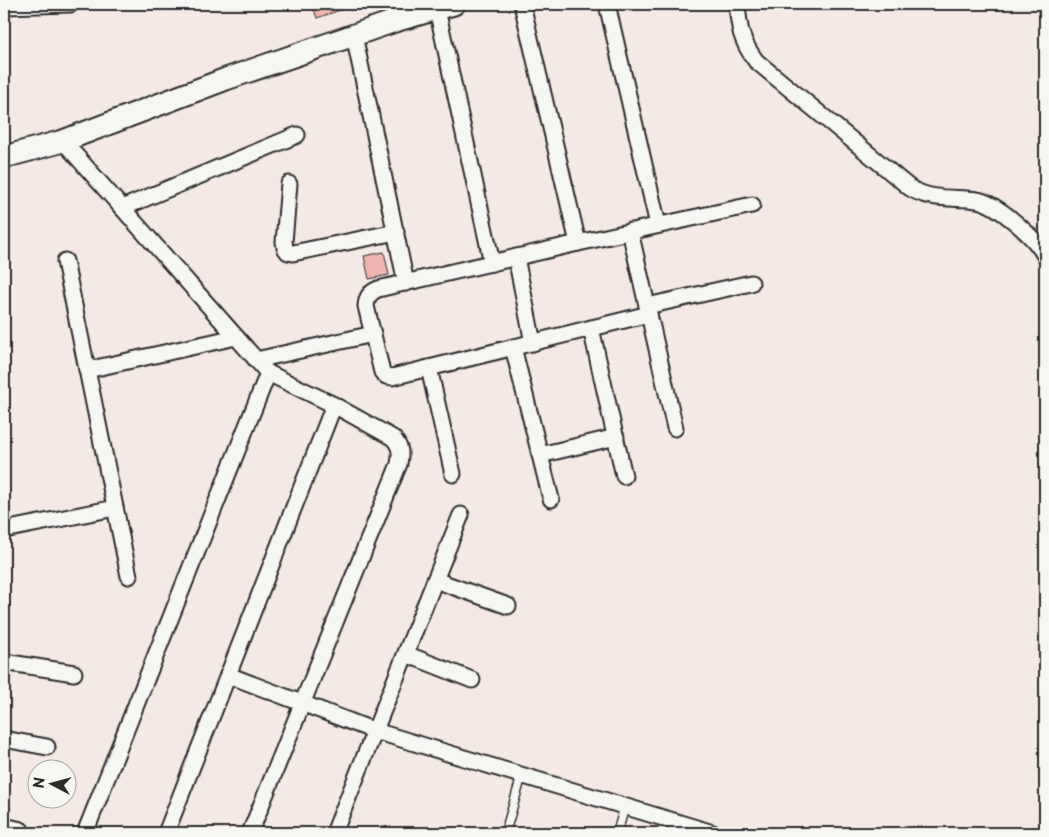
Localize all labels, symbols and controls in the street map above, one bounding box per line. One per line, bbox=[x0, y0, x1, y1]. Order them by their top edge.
north arrow bbox=[28, 760, 78, 810]
text: N bbox=[28, 776, 50, 789]

